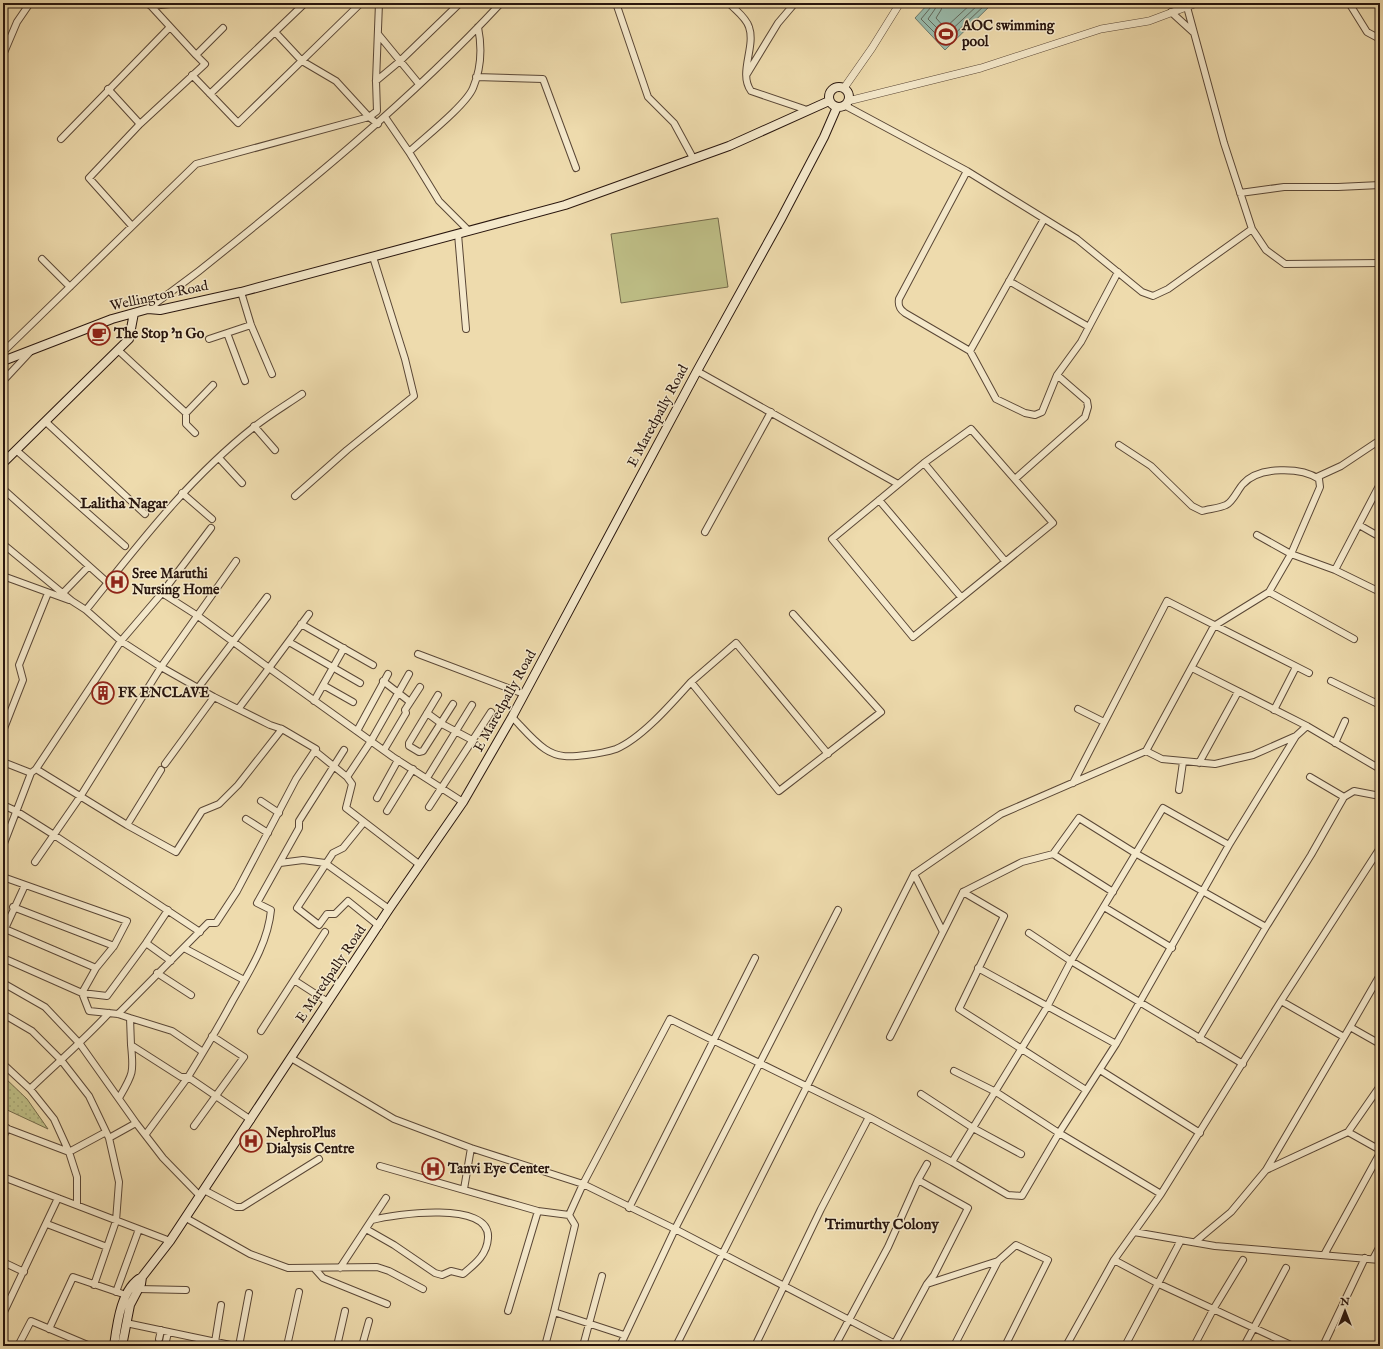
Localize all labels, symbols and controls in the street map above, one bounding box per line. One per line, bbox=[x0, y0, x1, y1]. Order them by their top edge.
place label: AOC swimming pool bbox=[961, 17, 1056, 51]
sports icon: AOC swimming pool bbox=[933, 21, 959, 47]
street label: Wellington Road bbox=[108, 277, 210, 315]
cafe icon: The Stop 'n Go bbox=[86, 321, 112, 347]
place label: The Stop 'n Go bbox=[113, 325, 205, 343]
street label: E Maredpally Road bbox=[623, 361, 693, 470]
district label: Lalitha Nagar bbox=[80, 494, 168, 513]
place label: Sree Maruthi Nursing Home bbox=[131, 565, 220, 599]
hospital icon: Sree Maruthi Nursing Home bbox=[104, 569, 130, 595]
street label: E Maredpally Road bbox=[470, 646, 541, 755]
building icon: FK ENCLAVE bbox=[90, 680, 116, 706]
place label: FK ENCLAVE bbox=[118, 684, 210, 702]
street label: E Maredpally Road bbox=[292, 921, 371, 1026]
place label: NephroPlus Dialysis Centre bbox=[265, 1124, 355, 1158]
hospital icon: NephroPlus Dialysis Centre bbox=[238, 1128, 264, 1154]
hospital icon: Tanvi Eye Center bbox=[420, 1156, 446, 1182]
place label: Tanvi Eye Center bbox=[447, 1160, 550, 1178]
district label: Trimurthy Colony bbox=[824, 1215, 939, 1234]
north arrow bbox=[1325, 1291, 1365, 1331]
text: N bbox=[1339, 1295, 1350, 1309]

